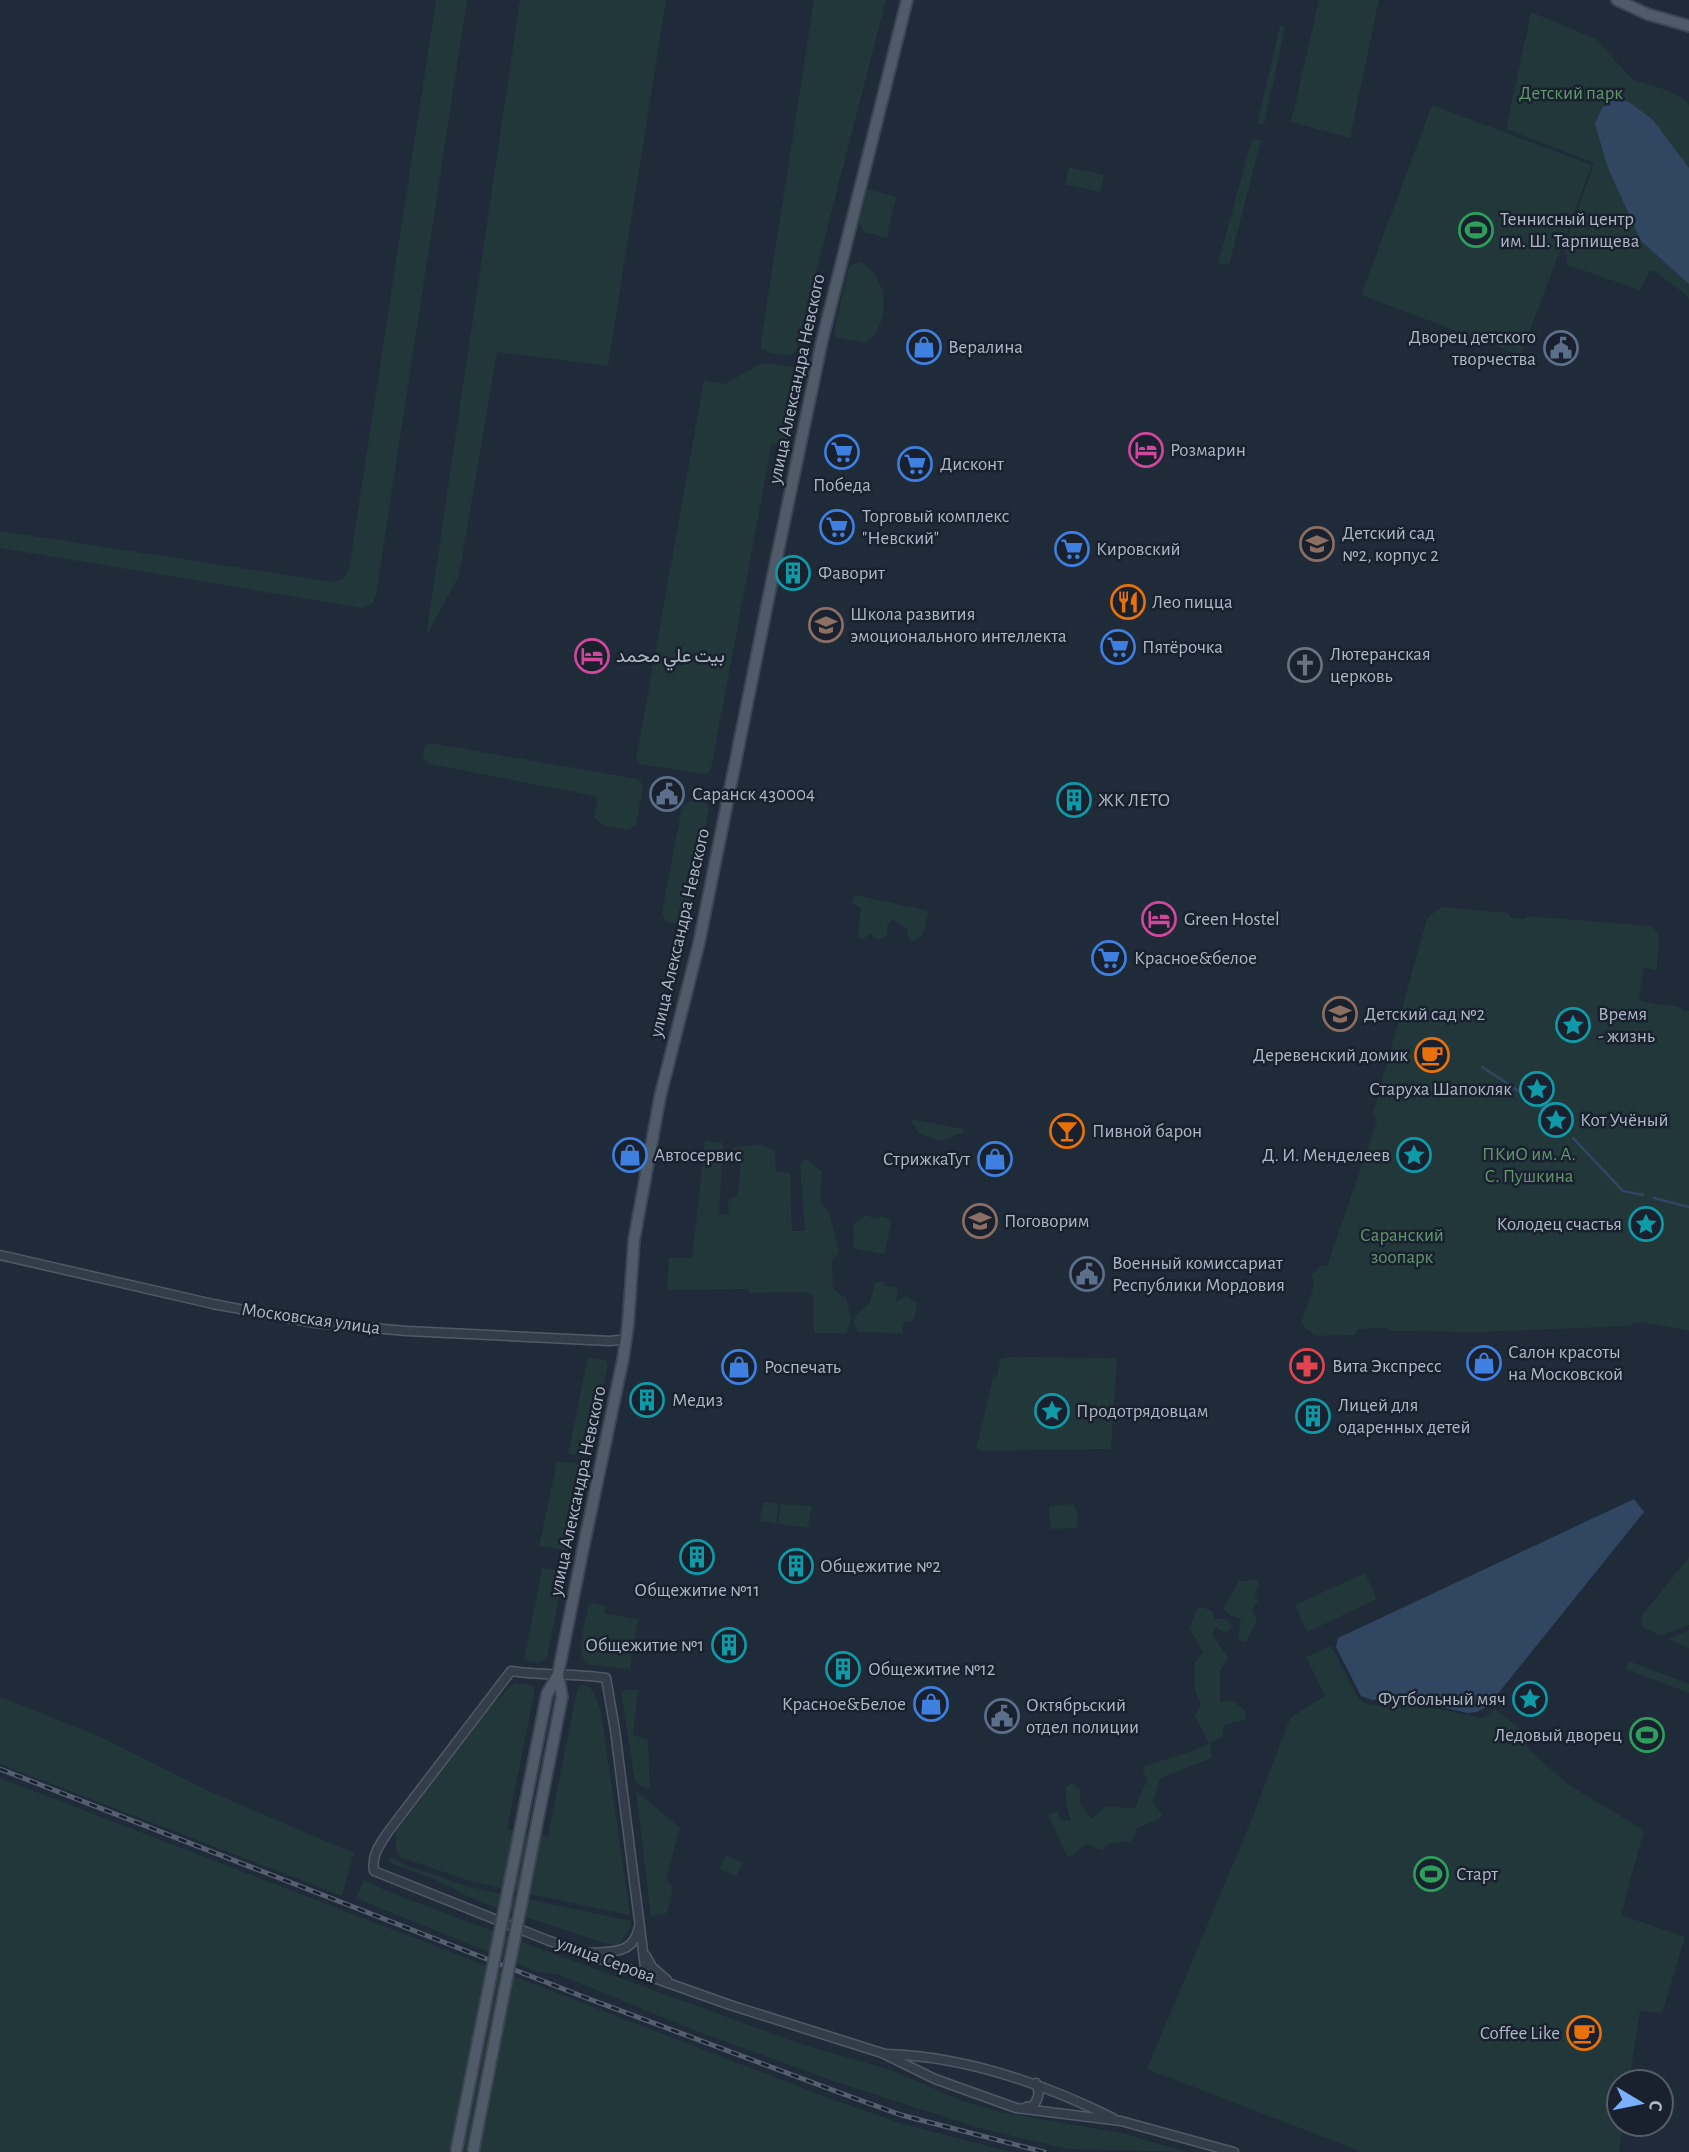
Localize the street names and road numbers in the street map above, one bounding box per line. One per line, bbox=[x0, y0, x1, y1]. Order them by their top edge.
street label: улица Александра Невского bbox=[765, 273, 829, 486]
street label: улица Александра Невского bbox=[646, 827, 713, 1040]
street label: Московская улица bbox=[240, 1300, 382, 1338]
street label: улица Александра Невского bbox=[546, 1385, 610, 1598]
street label: улица Серова bbox=[553, 1933, 658, 1987]

